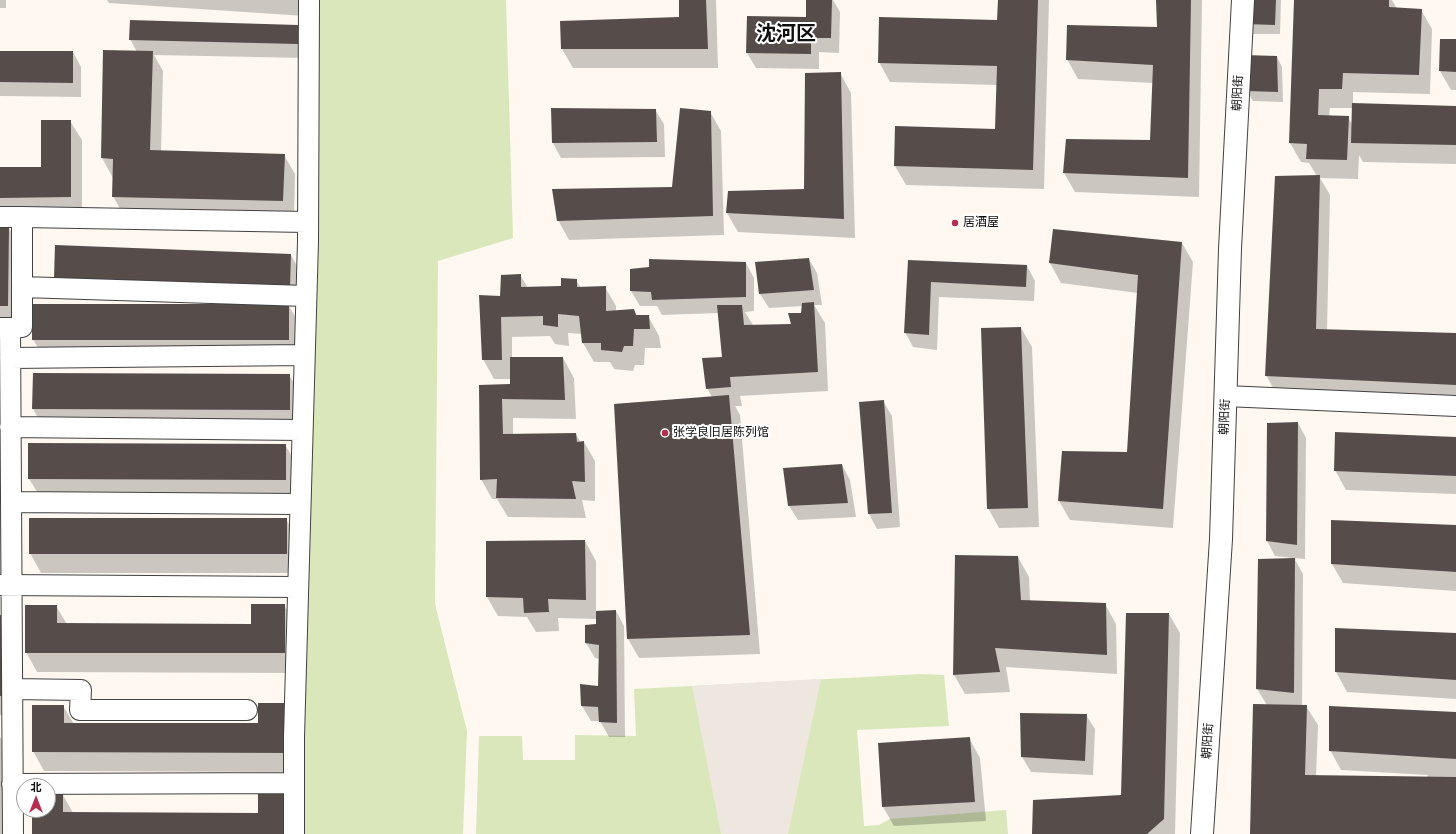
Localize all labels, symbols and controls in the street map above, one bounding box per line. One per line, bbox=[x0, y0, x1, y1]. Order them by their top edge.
district label: 沈河区 bbox=[756, 22, 816, 46]
street label: 朝阳街 bbox=[1230, 75, 1246, 111]
place label: 居酒屋 bbox=[963, 216, 999, 230]
marker: 居酒屋 bbox=[950, 218, 960, 228]
street label: 朝阳街 bbox=[1217, 399, 1233, 435]
place label: 张学良旧居陈列馆 bbox=[673, 426, 769, 440]
marker: 张学良旧居陈列馆 bbox=[660, 428, 670, 438]
street label: 朝阳街 bbox=[1200, 723, 1216, 759]
north arrow bbox=[16, 778, 56, 818]
text: 北 bbox=[31, 780, 42, 794]

